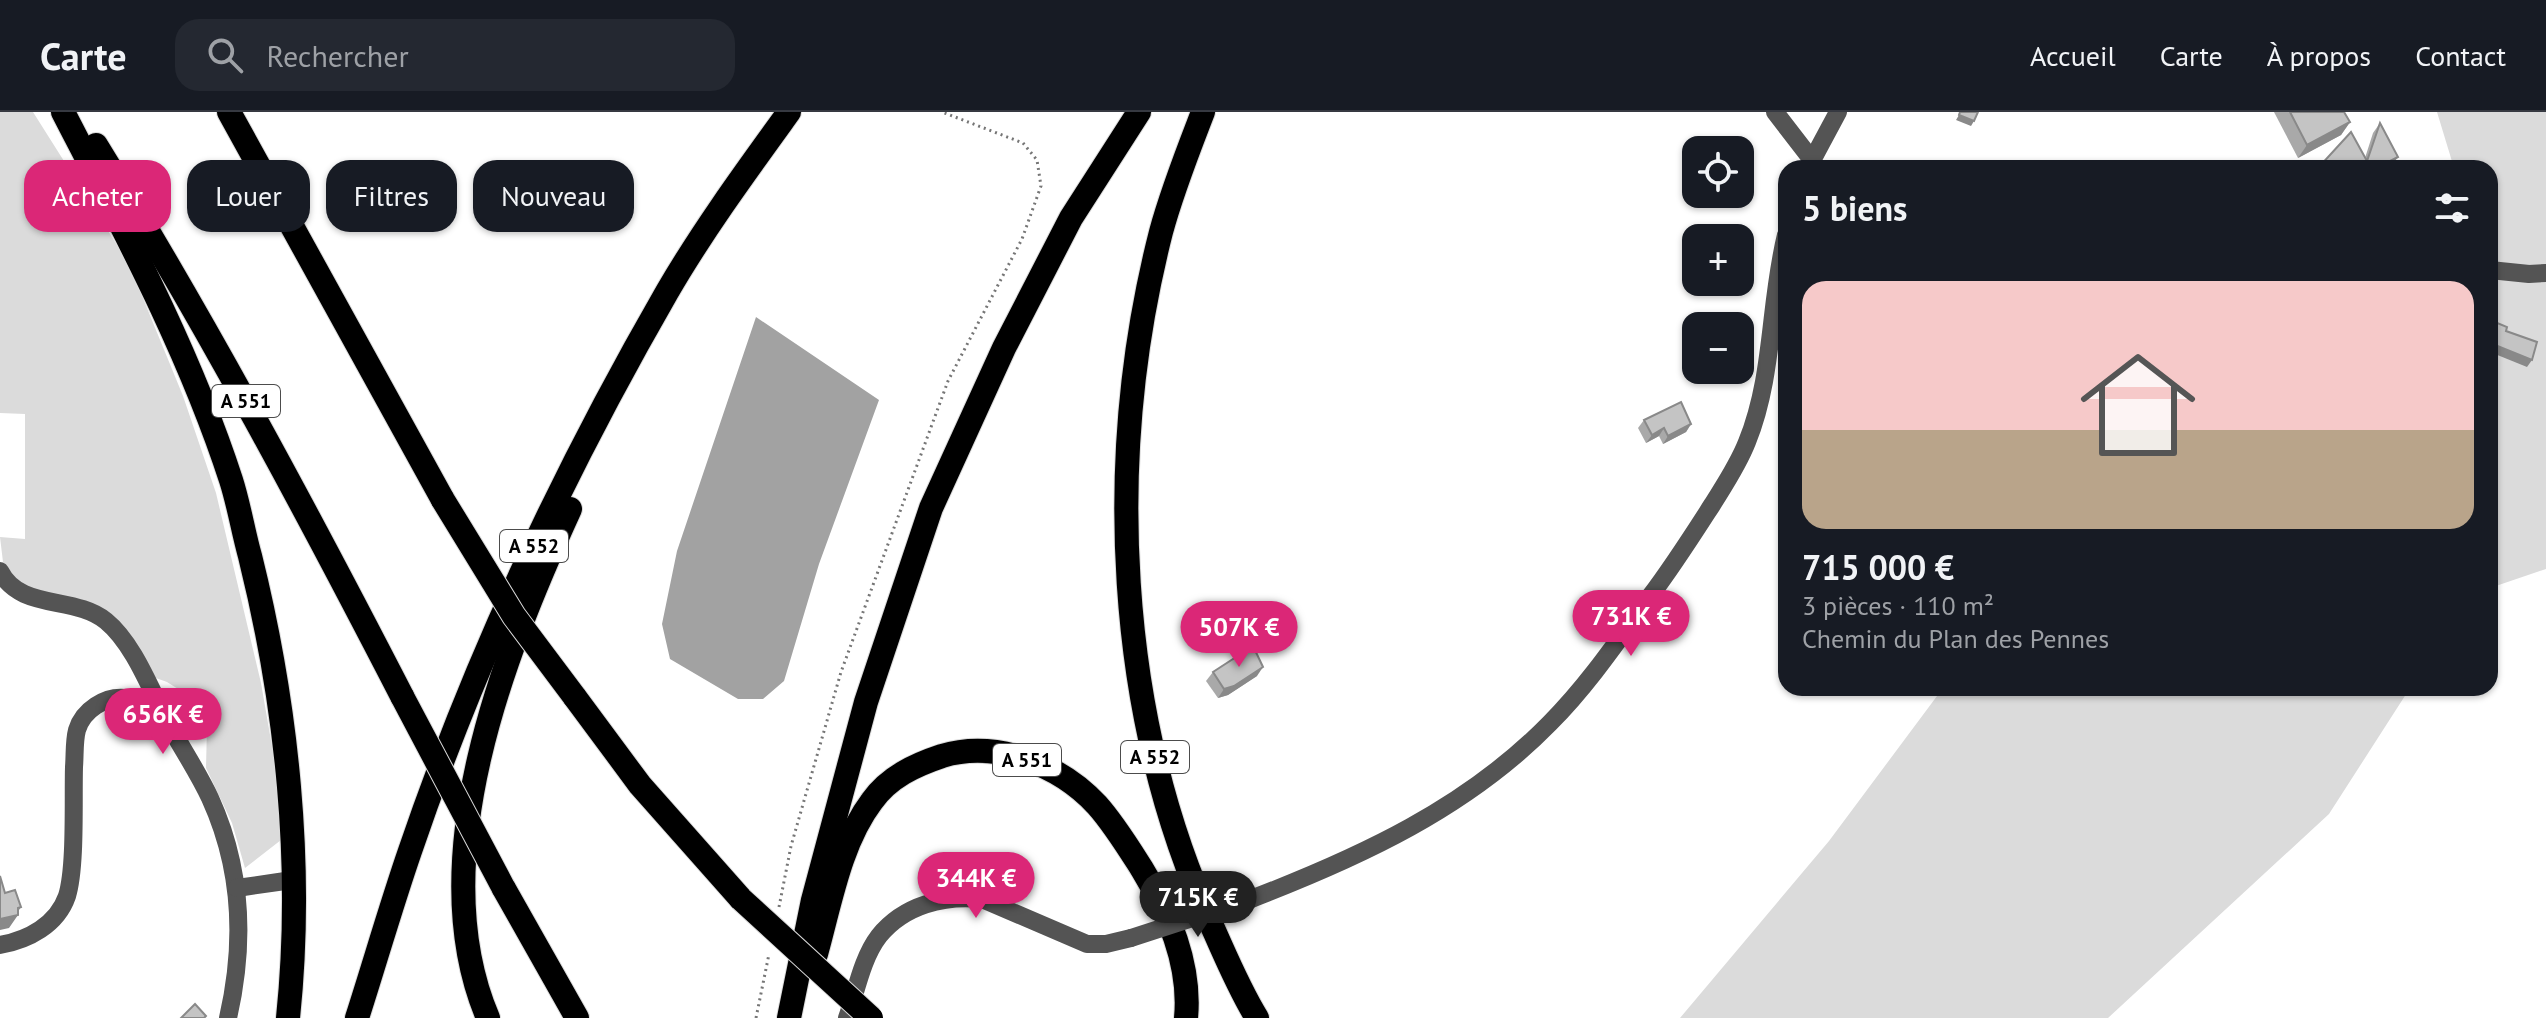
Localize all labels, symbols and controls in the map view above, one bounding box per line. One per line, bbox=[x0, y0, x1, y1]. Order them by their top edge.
search box bbox=[175, 19, 735, 91]
text: Carte bbox=[40, 31, 127, 80]
icon: search bbox=[203, 33, 247, 77]
text: Rechercher bbox=[267, 36, 409, 75]
text: Accueil bbox=[2030, 37, 2116, 74]
text: Carte bbox=[2160, 37, 2223, 74]
text: À propos bbox=[2267, 37, 2371, 74]
text: Contact bbox=[2415, 37, 2506, 74]
map controls bbox=[1682, 136, 1754, 384]
button: locate bbox=[1682, 136, 1754, 208]
chip: Acheter bbox=[24, 160, 171, 232]
chip: Louer bbox=[187, 160, 310, 232]
chip: Filtres bbox=[326, 160, 457, 232]
chip: Nouveau bbox=[473, 160, 634, 232]
text: 5 biens bbox=[1802, 186, 1907, 230]
icon: filters bbox=[2430, 186, 2474, 230]
button: + bbox=[1682, 224, 1754, 296]
button: − bbox=[1682, 312, 1754, 384]
icon: home bbox=[2066, 333, 2210, 477]
road number: A 551 bbox=[212, 385, 280, 417]
road number: A 552 bbox=[500, 530, 568, 562]
text: 715 000 € bbox=[1802, 545, 1954, 589]
text: 3 pièces · 110 m² bbox=[1802, 589, 1994, 622]
pin: 731K € bbox=[1566, 590, 1696, 658]
text: 731K € bbox=[1591, 599, 1671, 632]
pin: 507K € bbox=[1174, 601, 1304, 669]
text: 507K € bbox=[1199, 610, 1279, 643]
text: Chemin du Plan des Pennes bbox=[1802, 622, 2109, 655]
pin: 656K € bbox=[98, 688, 228, 756]
text: 656K € bbox=[123, 697, 203, 730]
road number: A 552 bbox=[1121, 741, 1189, 773]
road number: A 551 bbox=[993, 744, 1061, 776]
pin: 344K € bbox=[911, 852, 1041, 920]
text: 344K € bbox=[936, 861, 1016, 894]
pin: 715K € bbox=[1133, 871, 1263, 939]
text: 715K € bbox=[1158, 880, 1238, 913]

